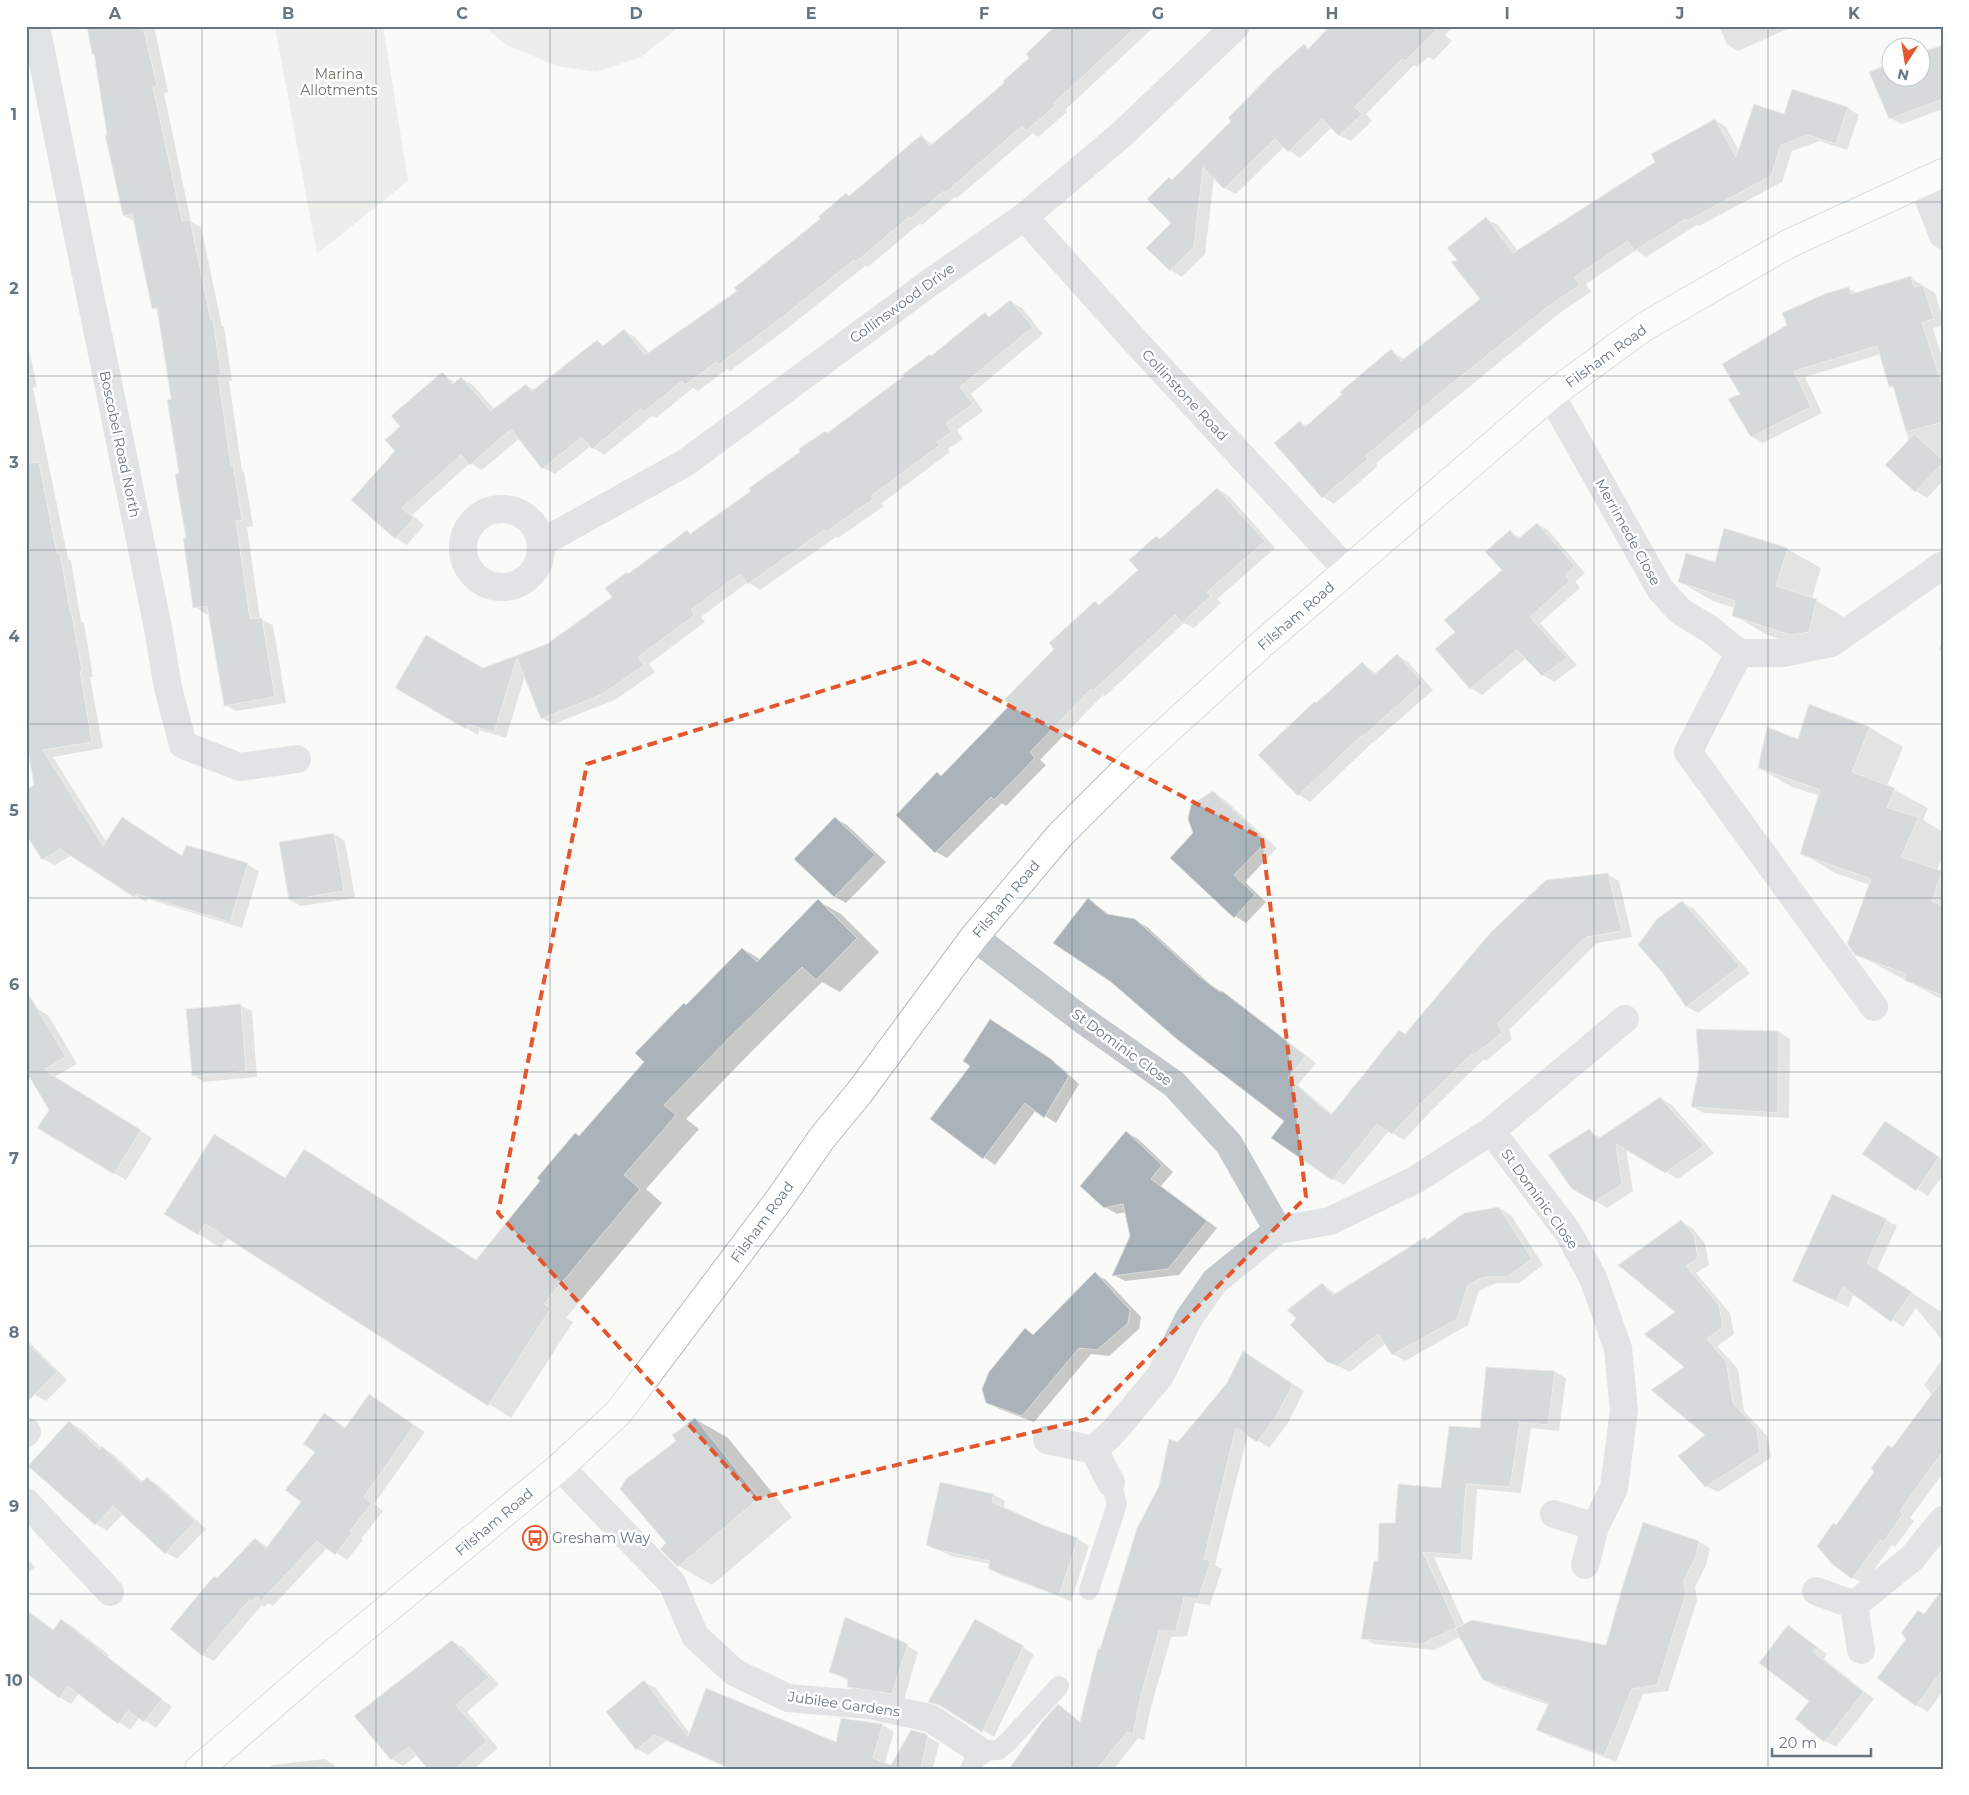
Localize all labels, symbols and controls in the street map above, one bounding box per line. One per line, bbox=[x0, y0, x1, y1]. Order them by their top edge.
text: A bbox=[108, 4, 122, 23]
text: B bbox=[282, 4, 294, 23]
text: C bbox=[456, 4, 468, 23]
text: D bbox=[629, 4, 643, 23]
text: E bbox=[806, 4, 816, 23]
text: F bbox=[979, 4, 989, 23]
text: G bbox=[1152, 4, 1164, 23]
text: H bbox=[1326, 4, 1338, 23]
text: I bbox=[1504, 4, 1510, 23]
text: J bbox=[1675, 4, 1684, 23]
text: K bbox=[1848, 4, 1861, 23]
north arrow bbox=[1882, 38, 1932, 88]
park label: Marina Allotments bbox=[300, 65, 378, 99]
text: N bbox=[1896, 65, 1911, 85]
text: 1 bbox=[11, 105, 17, 124]
street label: Collinswood Drive bbox=[846, 259, 958, 347]
text: 2 bbox=[9, 279, 19, 298]
street label: Filsham Road bbox=[1562, 320, 1650, 392]
street label: Collinstone Road bbox=[1138, 346, 1232, 444]
street label: Boscobel Road North bbox=[96, 369, 144, 519]
text: 3 bbox=[8, 453, 19, 472]
street label: Merrimede Close bbox=[1591, 475, 1665, 589]
street label: Filsham Road bbox=[1254, 578, 1338, 654]
text: 4 bbox=[8, 627, 20, 646]
text: 5 bbox=[9, 801, 19, 820]
street label: Filsham Road bbox=[968, 856, 1044, 942]
text: 6 bbox=[9, 975, 19, 994]
street label: St Dominic Close bbox=[1068, 1005, 1176, 1089]
street label: St Dominic Close bbox=[1498, 1145, 1582, 1253]
text: 7 bbox=[9, 1149, 19, 1168]
street label: Filsham Road bbox=[726, 1178, 798, 1266]
text: 8 bbox=[9, 1323, 19, 1342]
street label: Filsham Road bbox=[451, 1484, 537, 1560]
text: 9 bbox=[9, 1497, 19, 1516]
bus stop icon: Gresham Way bbox=[522, 1525, 548, 1551]
place label: Gresham Way bbox=[552, 1529, 651, 1547]
text: 10 bbox=[5, 1671, 23, 1690]
street label: Jubilee Gardens bbox=[786, 1687, 901, 1721]
scale bar bbox=[1772, 1725, 1870, 1757]
text: 20 m bbox=[1779, 1733, 1817, 1752]

